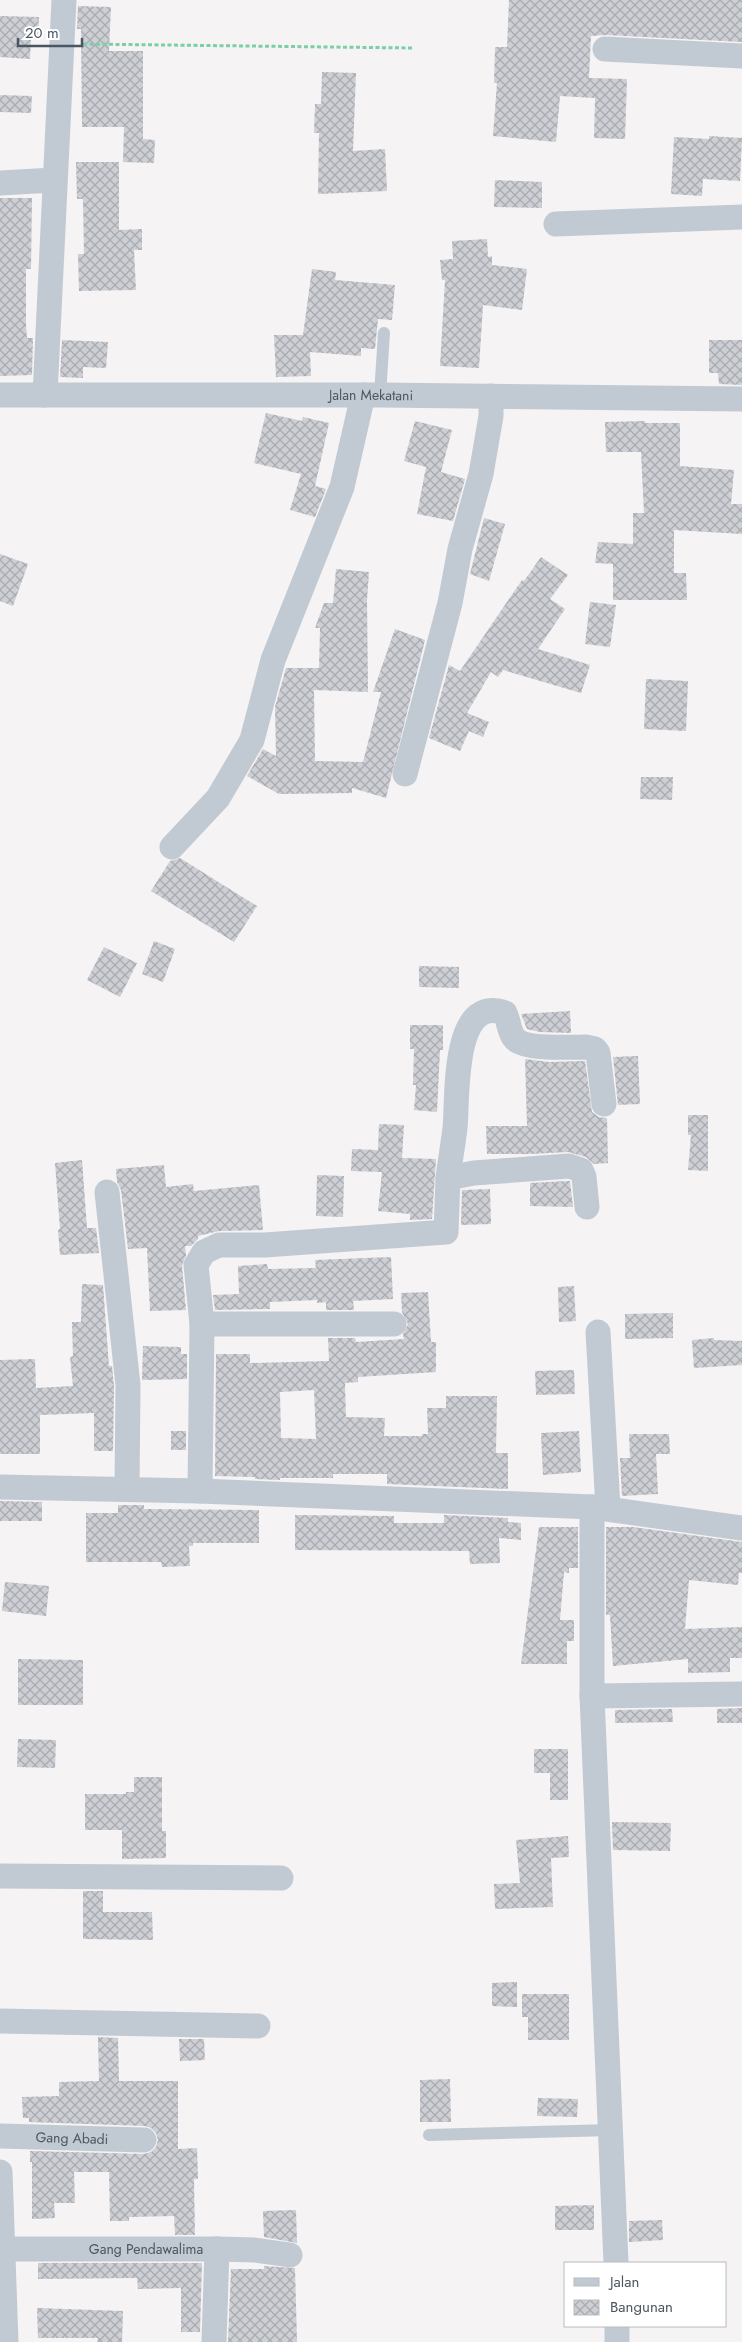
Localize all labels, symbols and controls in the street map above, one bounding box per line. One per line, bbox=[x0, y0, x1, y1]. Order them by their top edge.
scale bar bbox=[18, 15, 81, 47]
text: 20 m bbox=[25, 22, 59, 44]
street label: Jalan Mekatani bbox=[327, 385, 413, 405]
street label: Gang Abadi bbox=[35, 2127, 109, 2149]
street label: Gang Pendawalima bbox=[89, 2239, 203, 2259]
legend bbox=[564, 2262, 727, 2327]
text: Jalan bbox=[608, 2271, 639, 2293]
text: Bangunan bbox=[610, 2296, 673, 2318]

